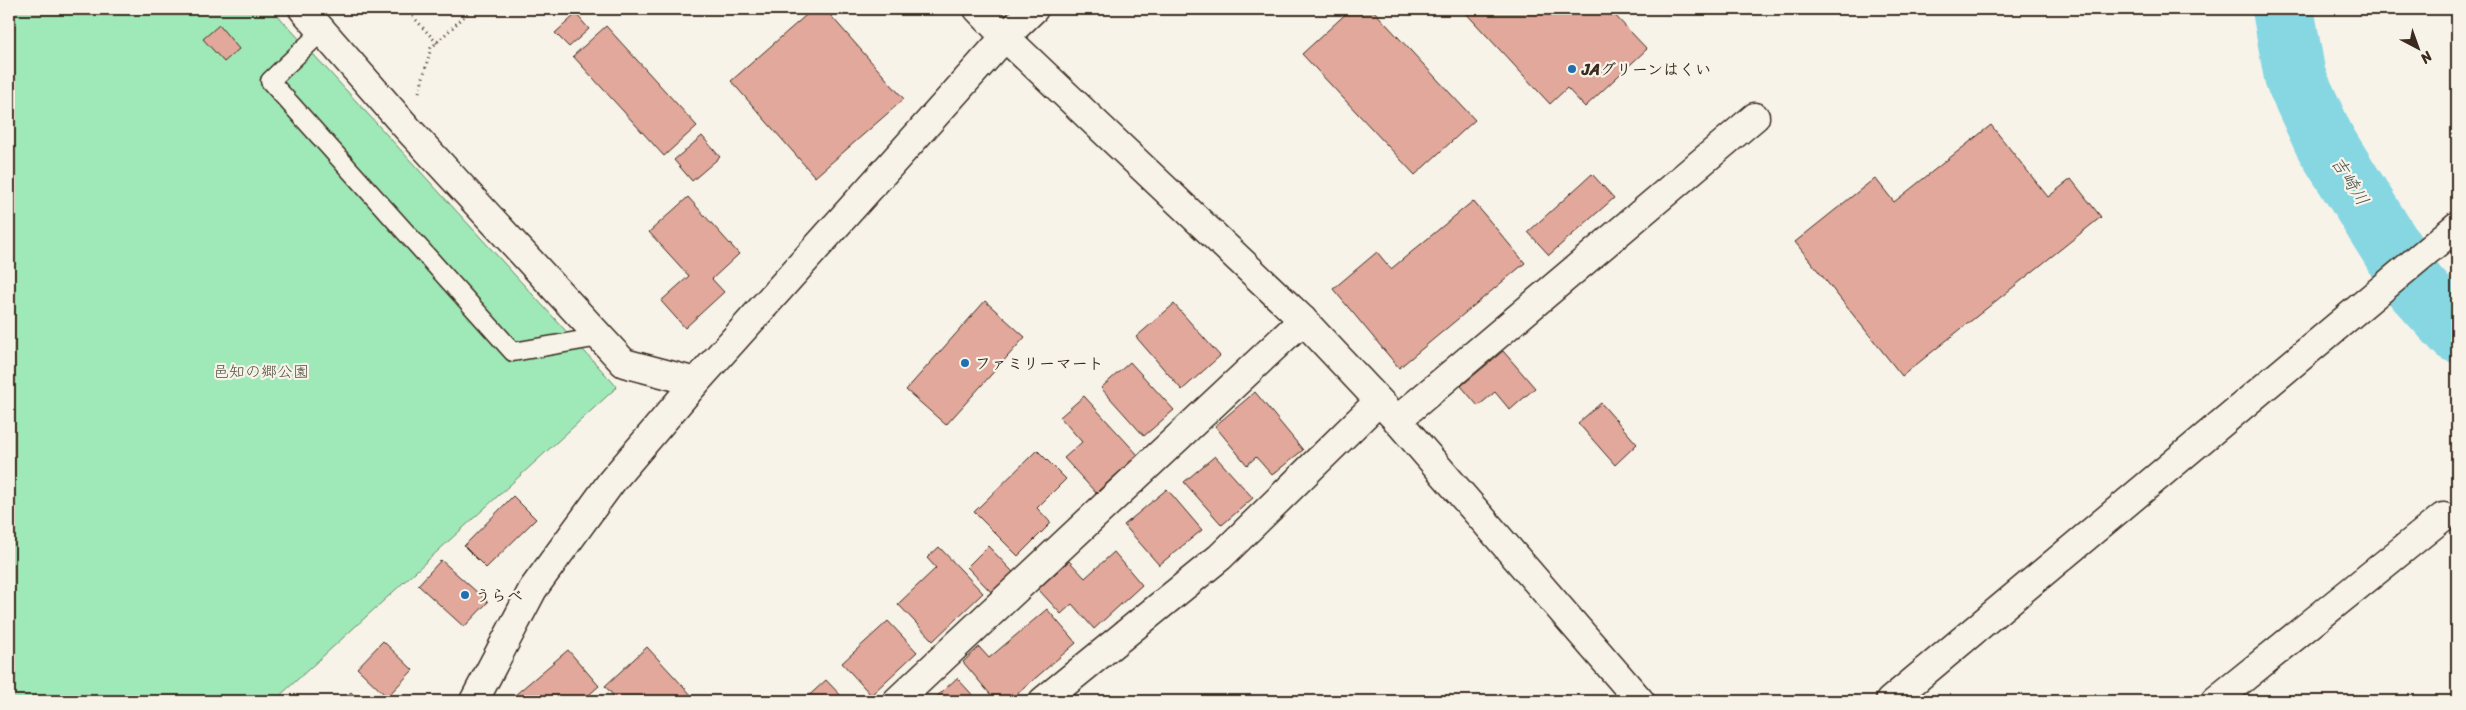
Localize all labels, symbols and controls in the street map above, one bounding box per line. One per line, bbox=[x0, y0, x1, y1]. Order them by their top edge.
north arrow bbox=[2394, 22, 2444, 72]
text: N bbox=[2414, 44, 2439, 70]
place label: JAグリーンはくい bbox=[1581, 55, 1711, 84]
marker: JAグリーンはくい bbox=[1566, 63, 1578, 75]
water label: 吉崎川 bbox=[2322, 150, 2378, 212]
place label: ファミリーマート bbox=[975, 349, 1104, 378]
park label: 邑知の郷公園 bbox=[213, 357, 309, 386]
marker: ファミリーマート bbox=[959, 357, 971, 369]
place label: うらべ bbox=[475, 581, 523, 610]
marker: うらべ bbox=[459, 589, 471, 601]

